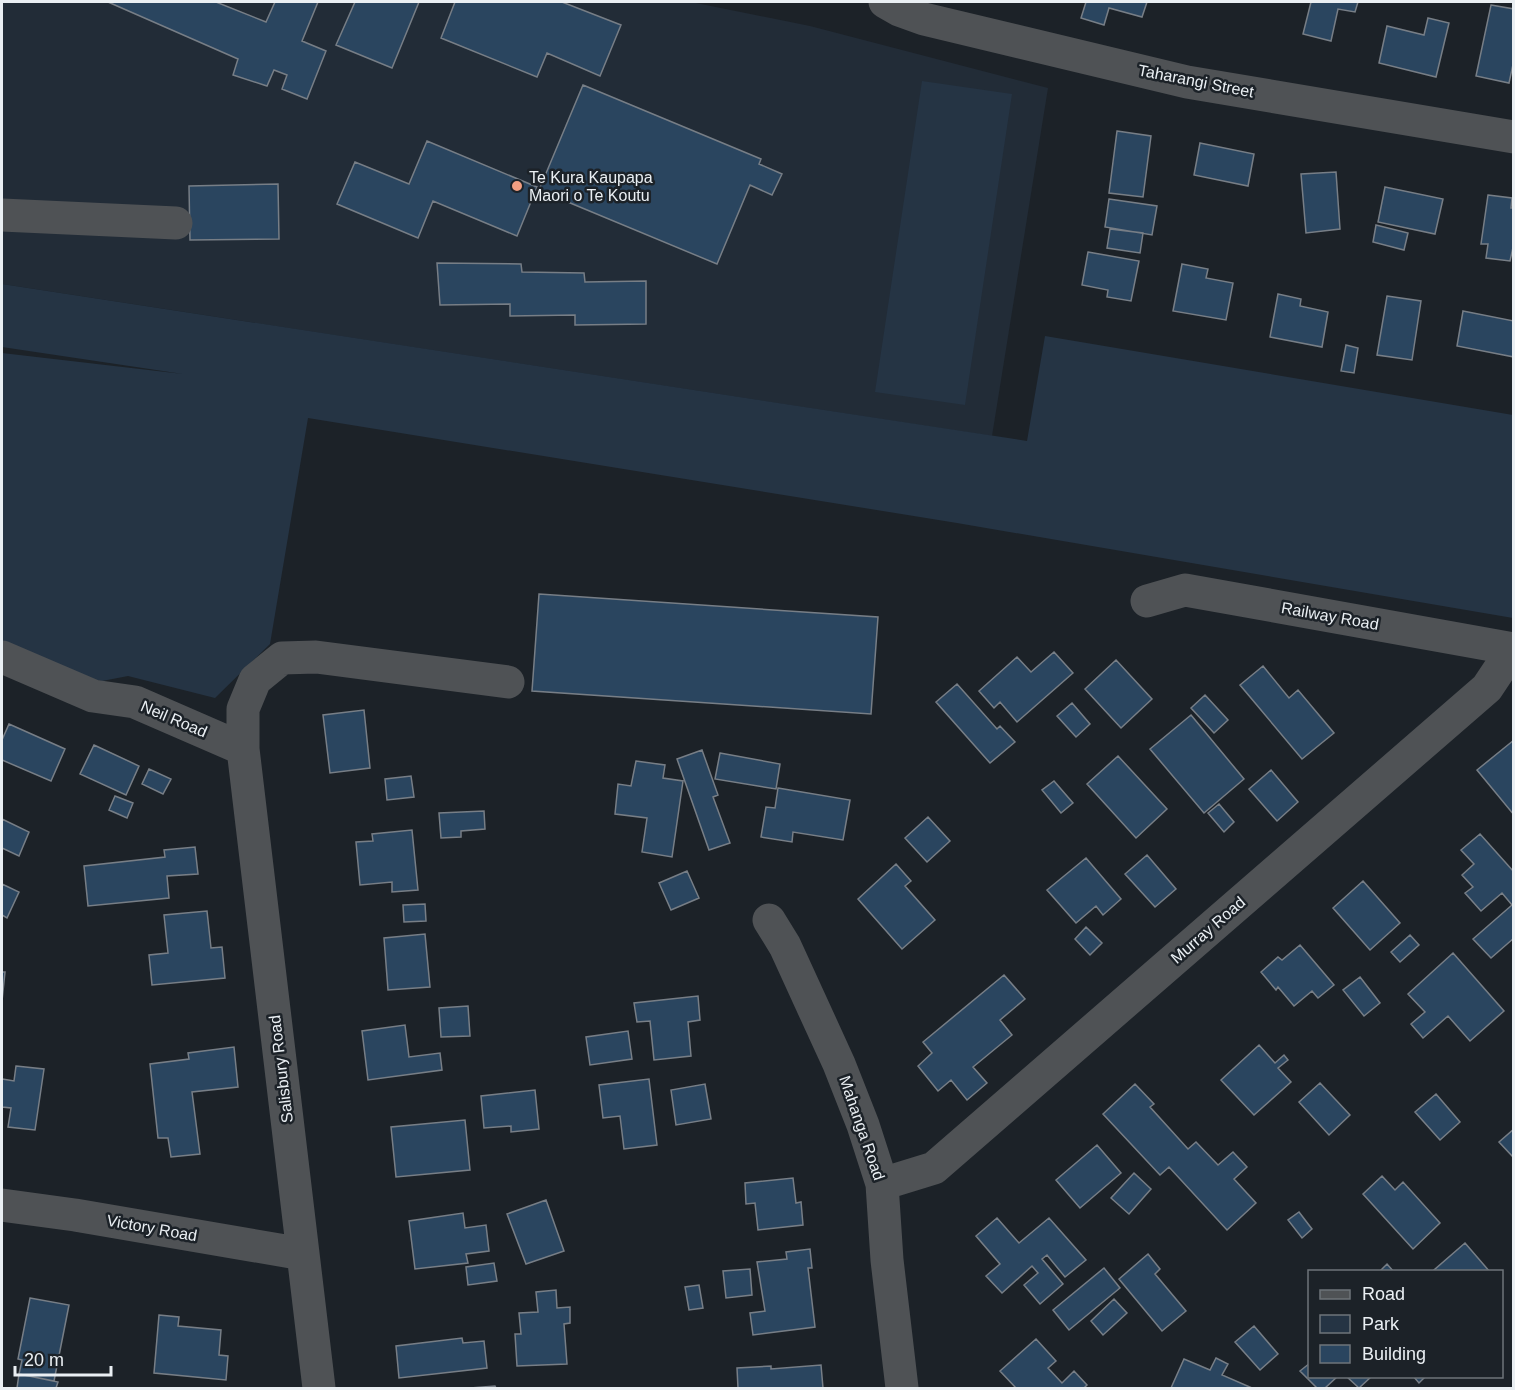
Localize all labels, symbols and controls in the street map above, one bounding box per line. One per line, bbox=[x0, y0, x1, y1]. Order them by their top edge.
street label: Taharangi Street bbox=[1137, 61, 1256, 101]
place label: Te Kura Kaupapa Maori o Te Koutu bbox=[529, 169, 653, 204]
marker: Te Kura Kaupapa Maori o Te Koutu bbox=[510, 179, 524, 193]
street label: Railway Road bbox=[1280, 599, 1380, 633]
street label: Neil Road bbox=[138, 697, 210, 741]
street label: Murray Road bbox=[1168, 893, 1248, 967]
street label: Salisbury Road bbox=[266, 1014, 296, 1124]
street label: Mahanga Road bbox=[836, 1074, 888, 1182]
street label: Victory Road bbox=[106, 1212, 198, 1244]
legend bbox=[1308, 1270, 1503, 1378]
text: Road bbox=[1362, 1284, 1405, 1304]
text: Park bbox=[1362, 1314, 1400, 1334]
scale bar bbox=[15, 1339, 111, 1377]
text: Building bbox=[1362, 1344, 1426, 1364]
text: 20 m bbox=[24, 1350, 64, 1370]

